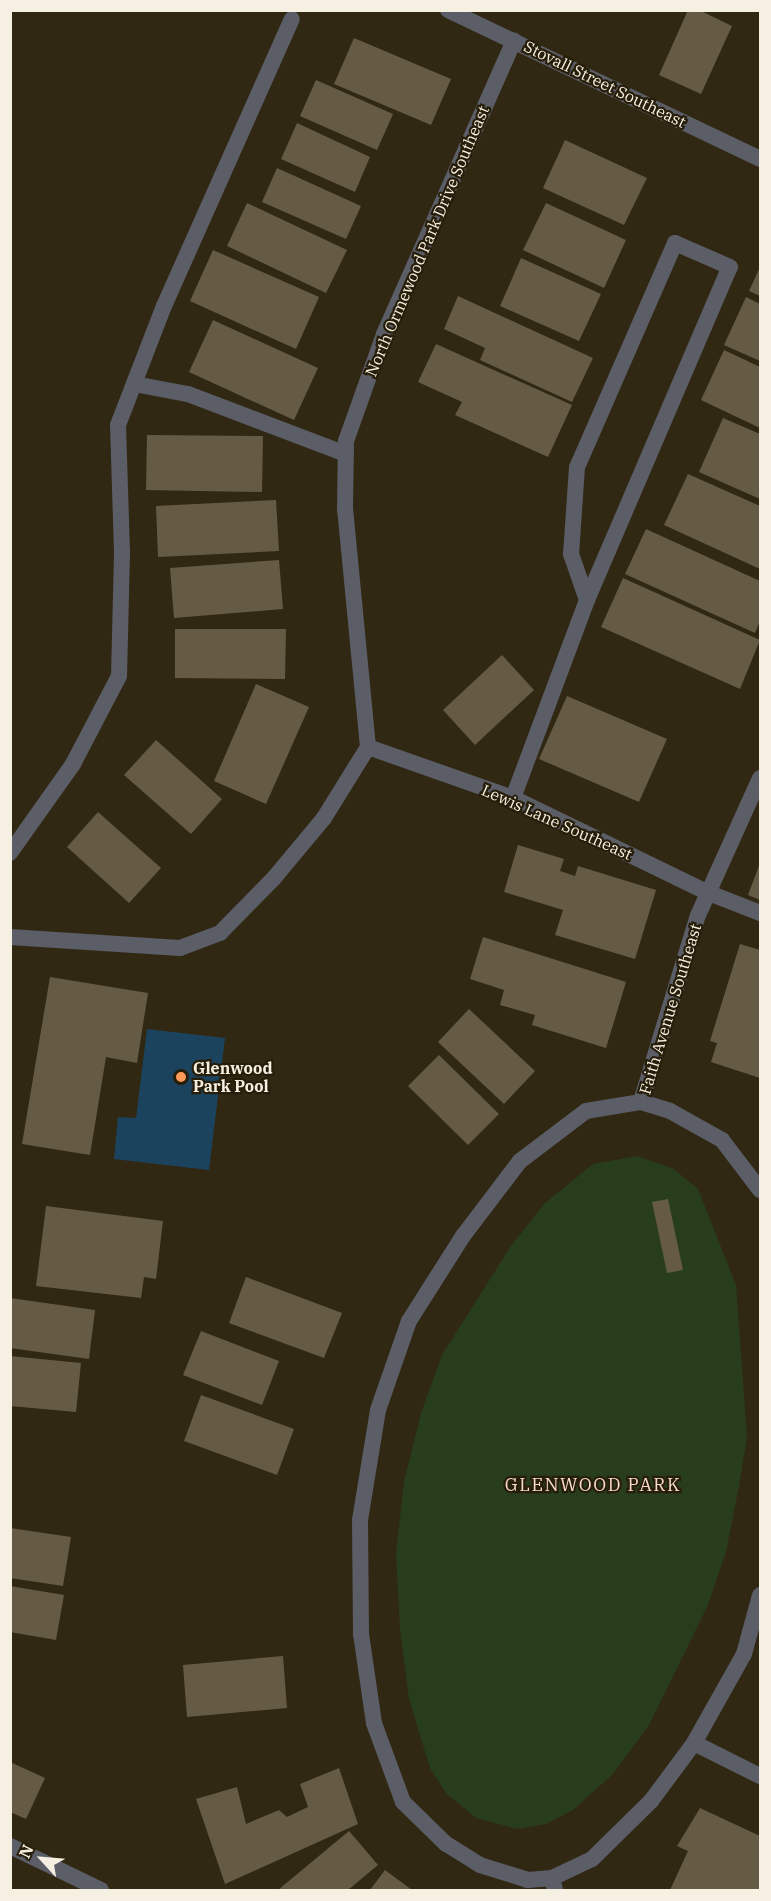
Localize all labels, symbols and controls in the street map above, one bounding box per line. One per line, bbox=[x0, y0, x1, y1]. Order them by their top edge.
street label: Stovall Street Southeast bbox=[521, 36, 689, 132]
street label: North Ormewood Park Drive Southeast bbox=[361, 103, 493, 379]
street label: Lewis Lane Southeast bbox=[479, 780, 635, 864]
street label: Faith Avenue Southeast bbox=[635, 921, 705, 1097]
place label: Glenwood Park Pool bbox=[193, 1058, 273, 1096]
marker: Glenwood Park Pool bbox=[174, 1070, 188, 1084]
district label: GLENWOOD PARK bbox=[505, 1474, 681, 1496]
north arrow bbox=[12, 1829, 72, 1889]
text: N bbox=[14, 1841, 38, 1861]

